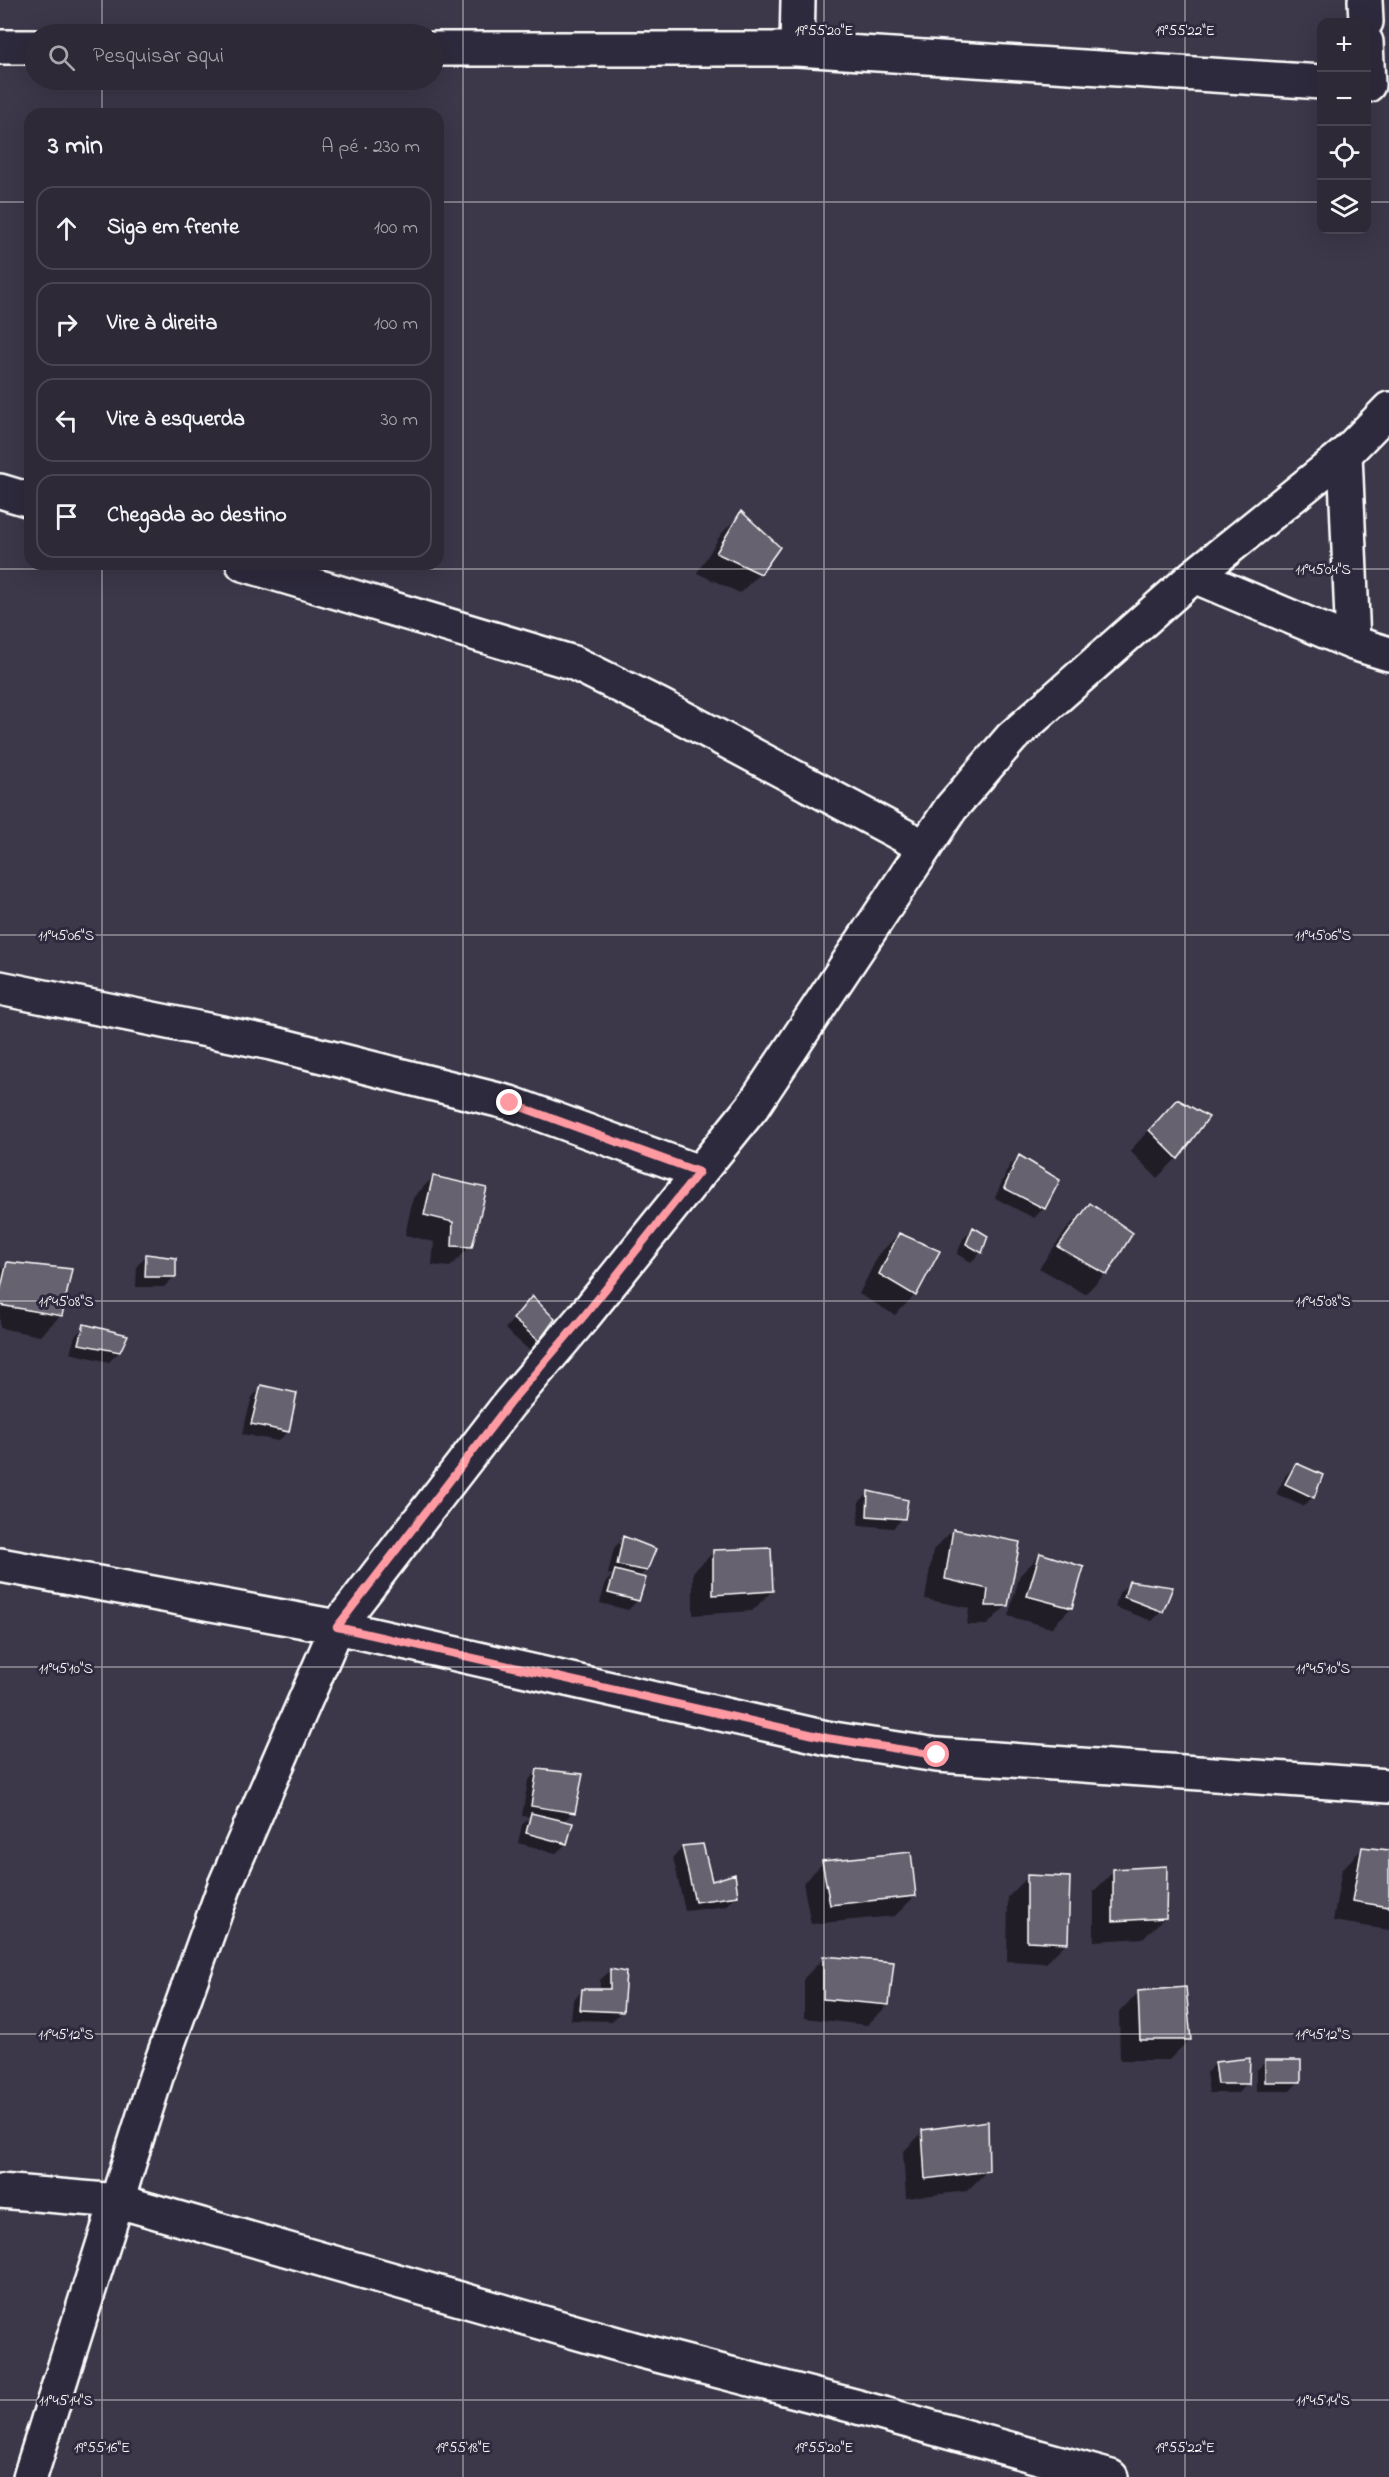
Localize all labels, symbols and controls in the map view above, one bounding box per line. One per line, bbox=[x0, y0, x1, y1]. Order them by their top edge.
map controls bbox=[1317, 18, 1371, 234]
button: + bbox=[1317, 18, 1371, 72]
text: 19°55'20"E bbox=[795, 20, 853, 42]
text: 19°55'22"E bbox=[1155, 20, 1215, 42]
search box bbox=[24, 24, 444, 90]
icon: search bbox=[45, 41, 78, 74]
text: Pesquisar aqui bbox=[93, 41, 224, 73]
button: − bbox=[1317, 72, 1371, 126]
button: locate bbox=[1317, 126, 1371, 180]
text: 3 min bbox=[48, 128, 103, 166]
text: A pé · 230 m bbox=[321, 133, 420, 162]
button: layers bbox=[1317, 180, 1371, 234]
icon: ahead bbox=[50, 212, 83, 245]
text: Siga em frente bbox=[107, 212, 239, 244]
text: 100 m bbox=[374, 214, 418, 243]
icon: right bbox=[50, 308, 83, 341]
text: Vire à direita bbox=[107, 308, 217, 340]
text: 100 m bbox=[374, 310, 418, 339]
icon: left bbox=[50, 404, 83, 437]
text: Vire à esquerda bbox=[107, 404, 245, 436]
text: 30 m bbox=[381, 406, 418, 435]
icon: arrive bbox=[50, 500, 83, 533]
text: Chegada ao destino bbox=[107, 500, 287, 532]
text: 11°45'04"S bbox=[1295, 559, 1351, 581]
text: 11°45'06"S bbox=[38, 925, 94, 947]
text: 11°45'06"S bbox=[1295, 925, 1351, 947]
route end bbox=[496, 1089, 522, 1115]
text: 11°45'08"S bbox=[38, 1291, 94, 1313]
text: 11°45'08"S bbox=[1295, 1291, 1351, 1313]
text: 11°45'10"S bbox=[39, 1658, 94, 1680]
text: 11°45'10"S bbox=[1296, 1658, 1351, 1680]
route start bbox=[923, 1741, 949, 1767]
text: 11°45'12"S bbox=[38, 2024, 94, 2046]
text: 11°45'12"S bbox=[1295, 2024, 1351, 2046]
text: 11°45'14"S bbox=[39, 2390, 93, 2412]
text: 11°45'14"S bbox=[1296, 2390, 1350, 2412]
text: 19°55'16"E bbox=[74, 2437, 130, 2459]
text: 19°55'18"E bbox=[435, 2437, 491, 2459]
text: 19°55'20"E bbox=[795, 2437, 853, 2459]
text: 19°55'22"E bbox=[1155, 2437, 1215, 2459]

